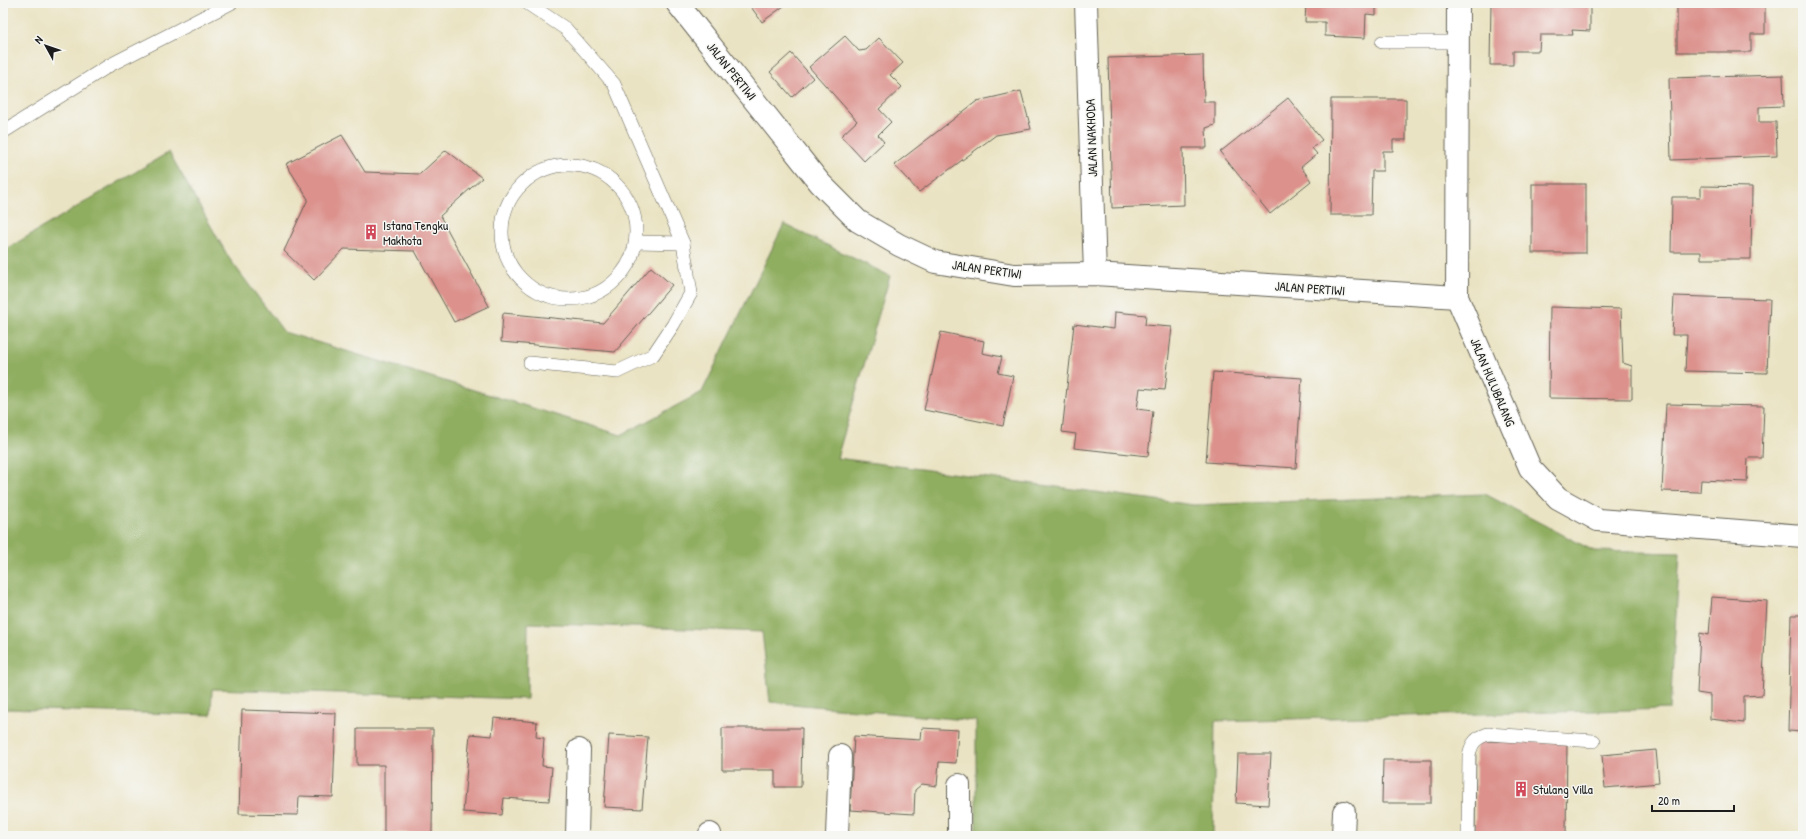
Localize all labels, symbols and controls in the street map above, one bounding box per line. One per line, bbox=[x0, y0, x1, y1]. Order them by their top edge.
north arrow bbox=[26, 26, 66, 66]
text: N bbox=[31, 33, 46, 46]
street label: JALAN PERTIWI bbox=[703, 38, 761, 104]
street label: JALAN NAKHODA bbox=[1081, 98, 1101, 177]
place label: Istana Tengku Makhota bbox=[383, 216, 448, 249]
building icon: Istana Tengku Makhota bbox=[362, 223, 380, 241]
street label: JALAN PERTIWI bbox=[951, 255, 1023, 283]
street label: JALAN PERTIWI bbox=[1274, 277, 1346, 299]
street label: JALAN HULUBALANG bbox=[1466, 335, 1520, 430]
building icon: Stulang Villa bbox=[1512, 780, 1530, 798]
place label: Stulang Villa bbox=[1533, 780, 1593, 798]
scale bar bbox=[1652, 787, 1734, 813]
text: 20 m bbox=[1658, 792, 1680, 809]

